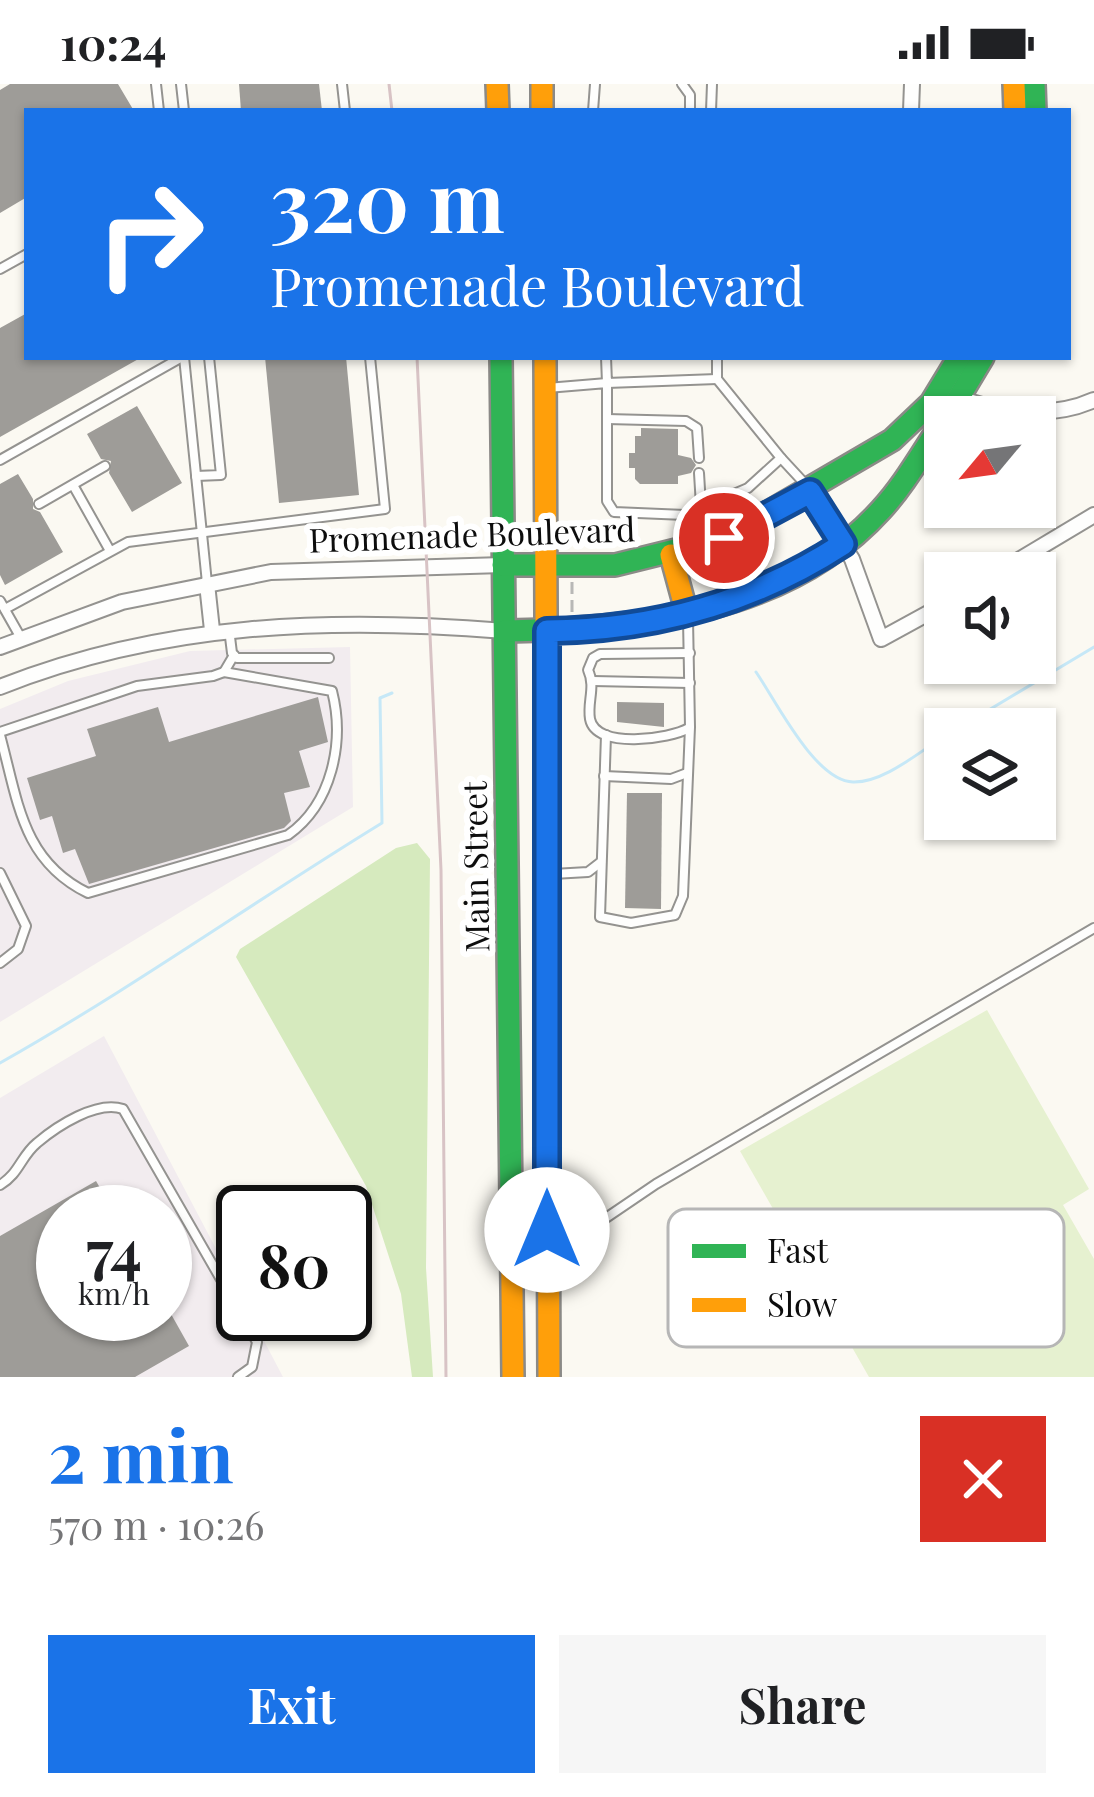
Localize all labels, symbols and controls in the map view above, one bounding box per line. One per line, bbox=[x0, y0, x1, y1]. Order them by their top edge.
text: 10:24 bbox=[60, 12, 167, 72]
text: 320 m bbox=[270, 142, 505, 254]
icon: right bbox=[72, 156, 228, 312]
text: Promenade Boulevard bbox=[270, 249, 805, 321]
north arrow bbox=[924, 396, 1056, 528]
map controls bbox=[924, 396, 1056, 840]
pin bbox=[673, 487, 775, 589]
street label: Promenade Boulevard bbox=[308, 505, 636, 561]
icon: arrive bbox=[691, 505, 757, 571]
button: sound bbox=[924, 552, 1056, 684]
button: layers bbox=[924, 708, 1056, 840]
street label: Main Street bbox=[450, 780, 497, 953]
position arrow bbox=[484, 1167, 610, 1293]
speed limit sign: 80 bbox=[216, 1185, 372, 1341]
text: 74 bbox=[86, 1208, 142, 1288]
legend bbox=[668, 1209, 1064, 1347]
text: Fast bbox=[767, 1227, 830, 1271]
text: km/h bbox=[78, 1273, 150, 1313]
text: Slow bbox=[767, 1281, 838, 1325]
text: 2 min bbox=[48, 1405, 234, 1501]
button: close bbox=[920, 1416, 1046, 1542]
text: 570 m · 10:26 bbox=[48, 1498, 265, 1550]
button: Exit bbox=[48, 1635, 535, 1773]
button: Share bbox=[559, 1635, 1046, 1773]

